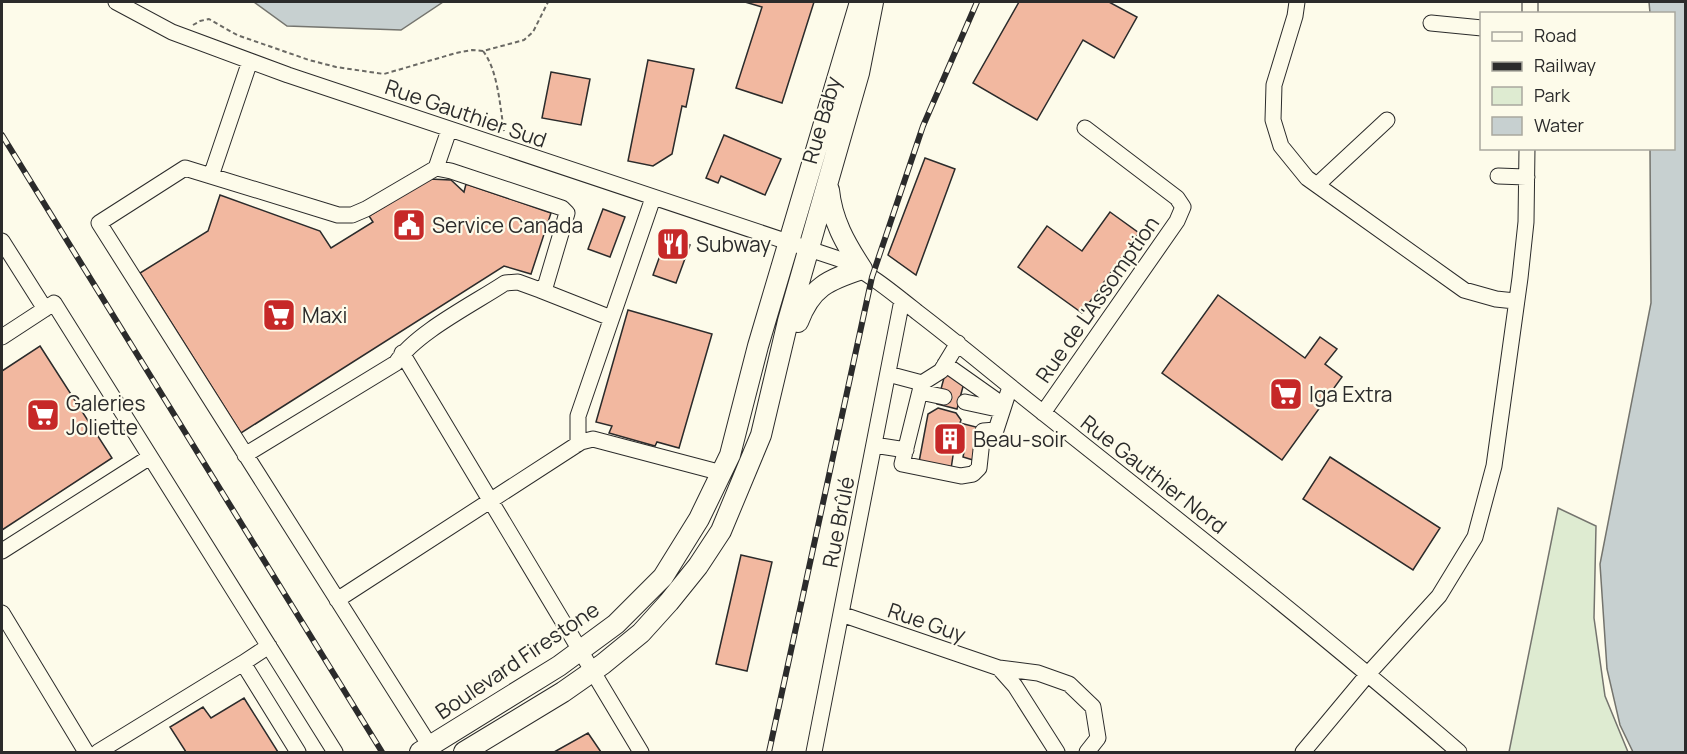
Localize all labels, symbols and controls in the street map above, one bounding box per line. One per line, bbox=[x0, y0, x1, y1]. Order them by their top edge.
legend bbox=[1480, 12, 1675, 150]
text: Road bbox=[1534, 23, 1577, 47]
text: Railway bbox=[1534, 53, 1596, 77]
street label: Rue Gauthier Sud bbox=[382, 72, 550, 154]
street label: Rue Baby bbox=[795, 73, 847, 167]
text: Park bbox=[1534, 83, 1571, 107]
text: Water bbox=[1534, 113, 1584, 137]
public building icon: Service Canada bbox=[391, 207, 427, 243]
street label: Rue de L'Assomption bbox=[1029, 210, 1165, 388]
place label: Service Canada bbox=[432, 211, 583, 239]
restaurant icon: Subway bbox=[655, 226, 691, 262]
place label: Subway bbox=[696, 230, 771, 258]
supermarket icon: Maxi bbox=[261, 297, 297, 333]
place label: Maxi bbox=[302, 301, 347, 329]
supermarket icon: Iga Extra bbox=[1268, 376, 1304, 412]
place label: Iga Extra bbox=[1309, 380, 1392, 408]
place label: Galeries Joliette bbox=[66, 389, 145, 441]
supermarket icon: Galeries Joliette bbox=[25, 397, 61, 433]
street label: Rue Gauthier Nord bbox=[1075, 408, 1233, 540]
building icon: Beau-soir bbox=[932, 421, 968, 457]
place label: Beau-soir bbox=[973, 425, 1067, 453]
street label: Rue Brûlé bbox=[815, 474, 861, 570]
street label: Boulevard Firestone bbox=[430, 595, 604, 725]
street label: Rue Guy bbox=[884, 596, 970, 648]

